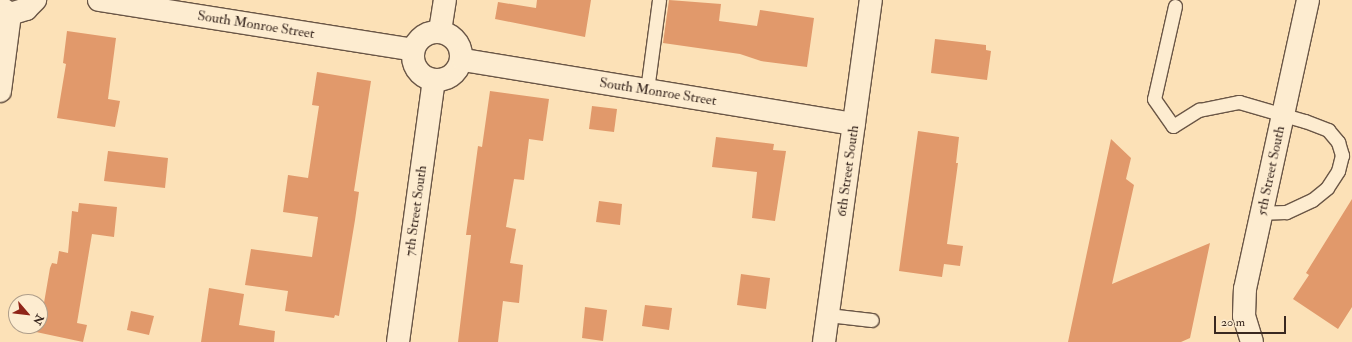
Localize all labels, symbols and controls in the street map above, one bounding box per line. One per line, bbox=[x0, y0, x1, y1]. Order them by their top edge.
street label: South Monroe Street bbox=[196, 7, 316, 43]
street label: South Monroe Street bbox=[598, 74, 718, 110]
street label: 6th Street South bbox=[833, 124, 863, 218]
street label: 5th Street South bbox=[1253, 125, 1289, 217]
street label: 7th Street South bbox=[401, 165, 431, 257]
north arrow bbox=[8, 294, 48, 334]
scale bar bbox=[1216, 308, 1288, 334]
text: N bbox=[30, 312, 46, 327]
text: 20 m bbox=[1221, 315, 1245, 330]

